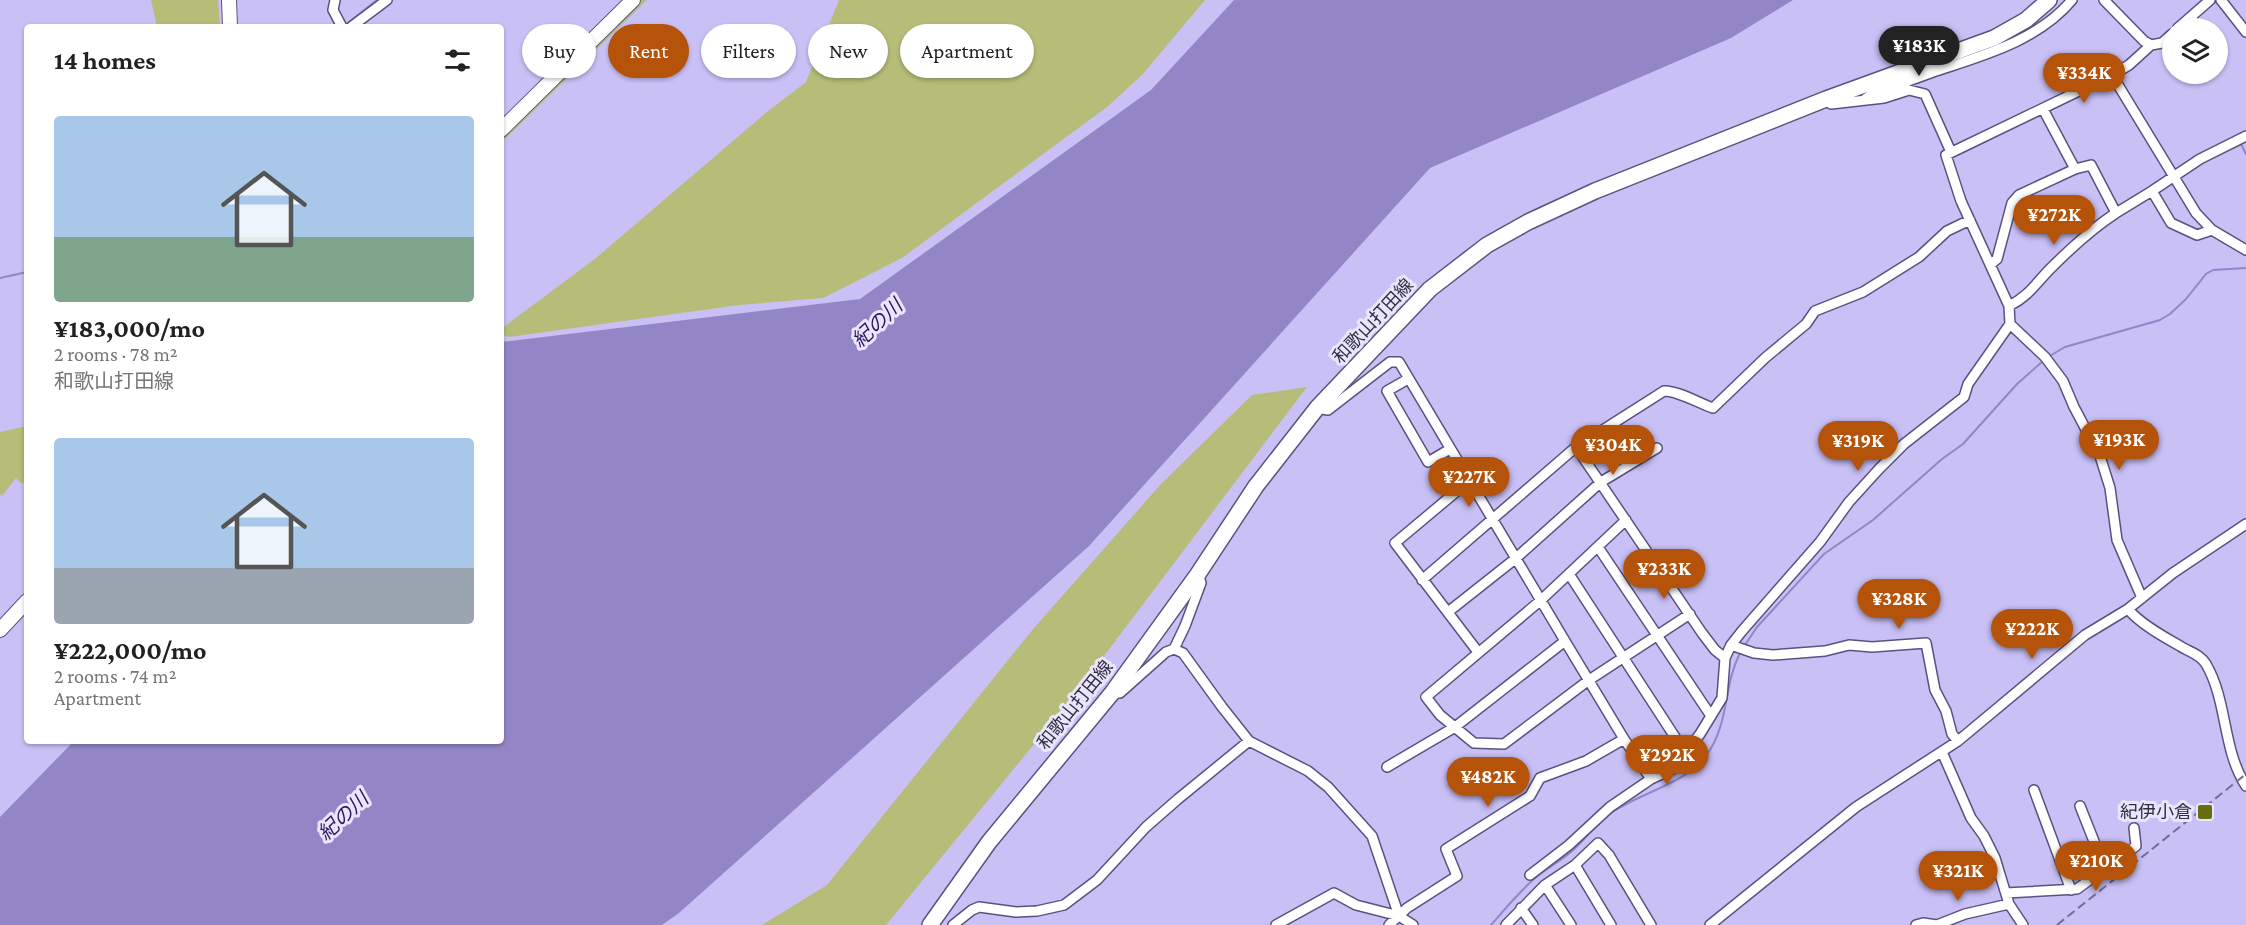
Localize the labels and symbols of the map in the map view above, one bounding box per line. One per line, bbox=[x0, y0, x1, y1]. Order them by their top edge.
pin: ¥183K bbox=[1877, 26, 1961, 77]
pin: ¥334K bbox=[2042, 53, 2126, 104]
pin: ¥272K bbox=[2012, 195, 2096, 246]
street label: 和歌山打田線 bbox=[1329, 275, 1417, 367]
water label: 紀の川 bbox=[848, 293, 908, 352]
pin: ¥193K bbox=[2077, 420, 2161, 471]
pin: ¥319K bbox=[1816, 421, 1900, 472]
pin: ¥304K bbox=[1571, 425, 1655, 476]
pin: ¥227K bbox=[1427, 457, 1511, 508]
pin: ¥233K bbox=[1622, 549, 1706, 600]
pin: ¥328K bbox=[1857, 579, 1941, 630]
pin: ¥222K bbox=[1990, 609, 2074, 660]
street label: 和歌山打田線 bbox=[1033, 657, 1117, 753]
pin: ¥292K bbox=[1625, 735, 1709, 786]
pin: ¥482K bbox=[1446, 757, 1530, 808]
water label: 紀の川 bbox=[314, 786, 374, 845]
place label: 紀伊小倉 bbox=[2120, 802, 2192, 822]
marker: 紀伊小倉 bbox=[2196, 803, 2214, 821]
pin: ¥210K bbox=[2054, 841, 2138, 892]
pin: ¥321K bbox=[1916, 851, 2000, 902]

